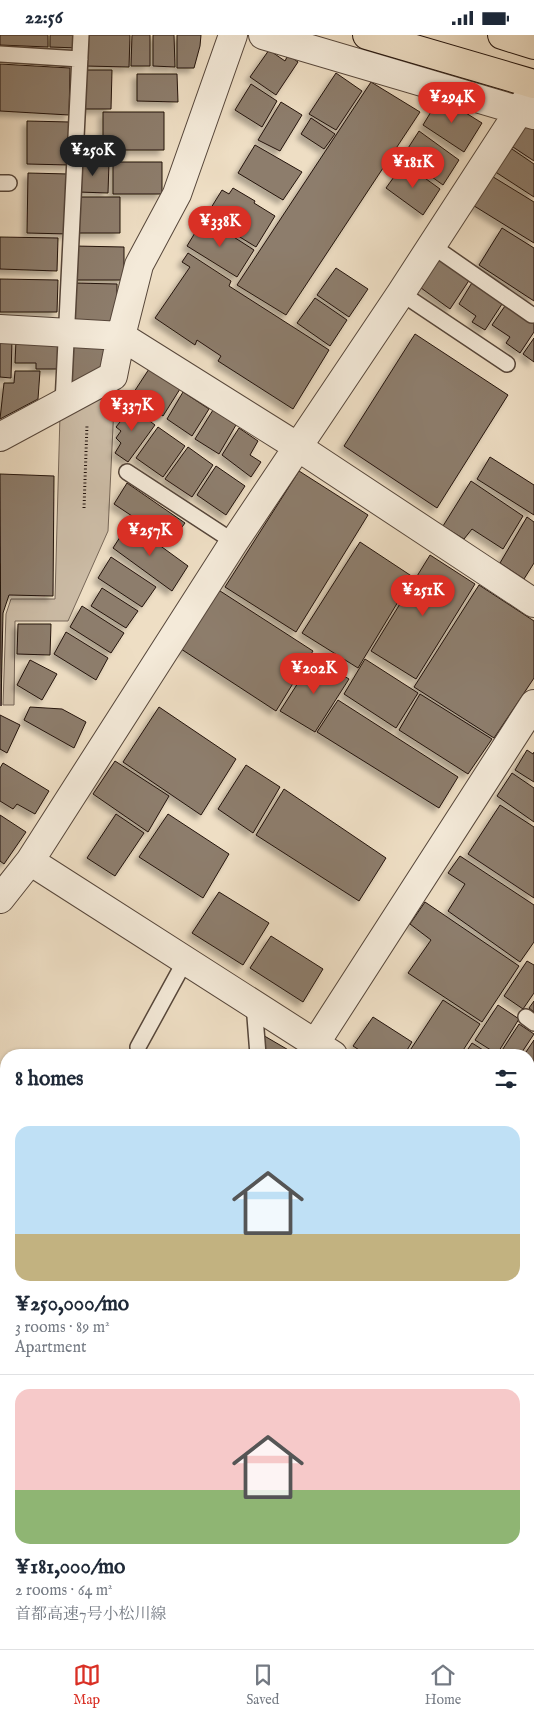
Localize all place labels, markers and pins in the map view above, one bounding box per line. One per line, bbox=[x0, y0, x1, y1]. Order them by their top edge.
pin: ¥294K bbox=[417, 81, 487, 124]
pin: ¥250K bbox=[58, 135, 128, 177]
pin: ¥181K bbox=[378, 147, 448, 189]
pin: ¥338K bbox=[185, 205, 255, 248]
pin: ¥337K bbox=[97, 389, 167, 432]
pin: ¥257K bbox=[115, 515, 185, 557]
pin: ¥251K bbox=[388, 575, 458, 617]
pin: ¥202K bbox=[279, 653, 349, 695]

